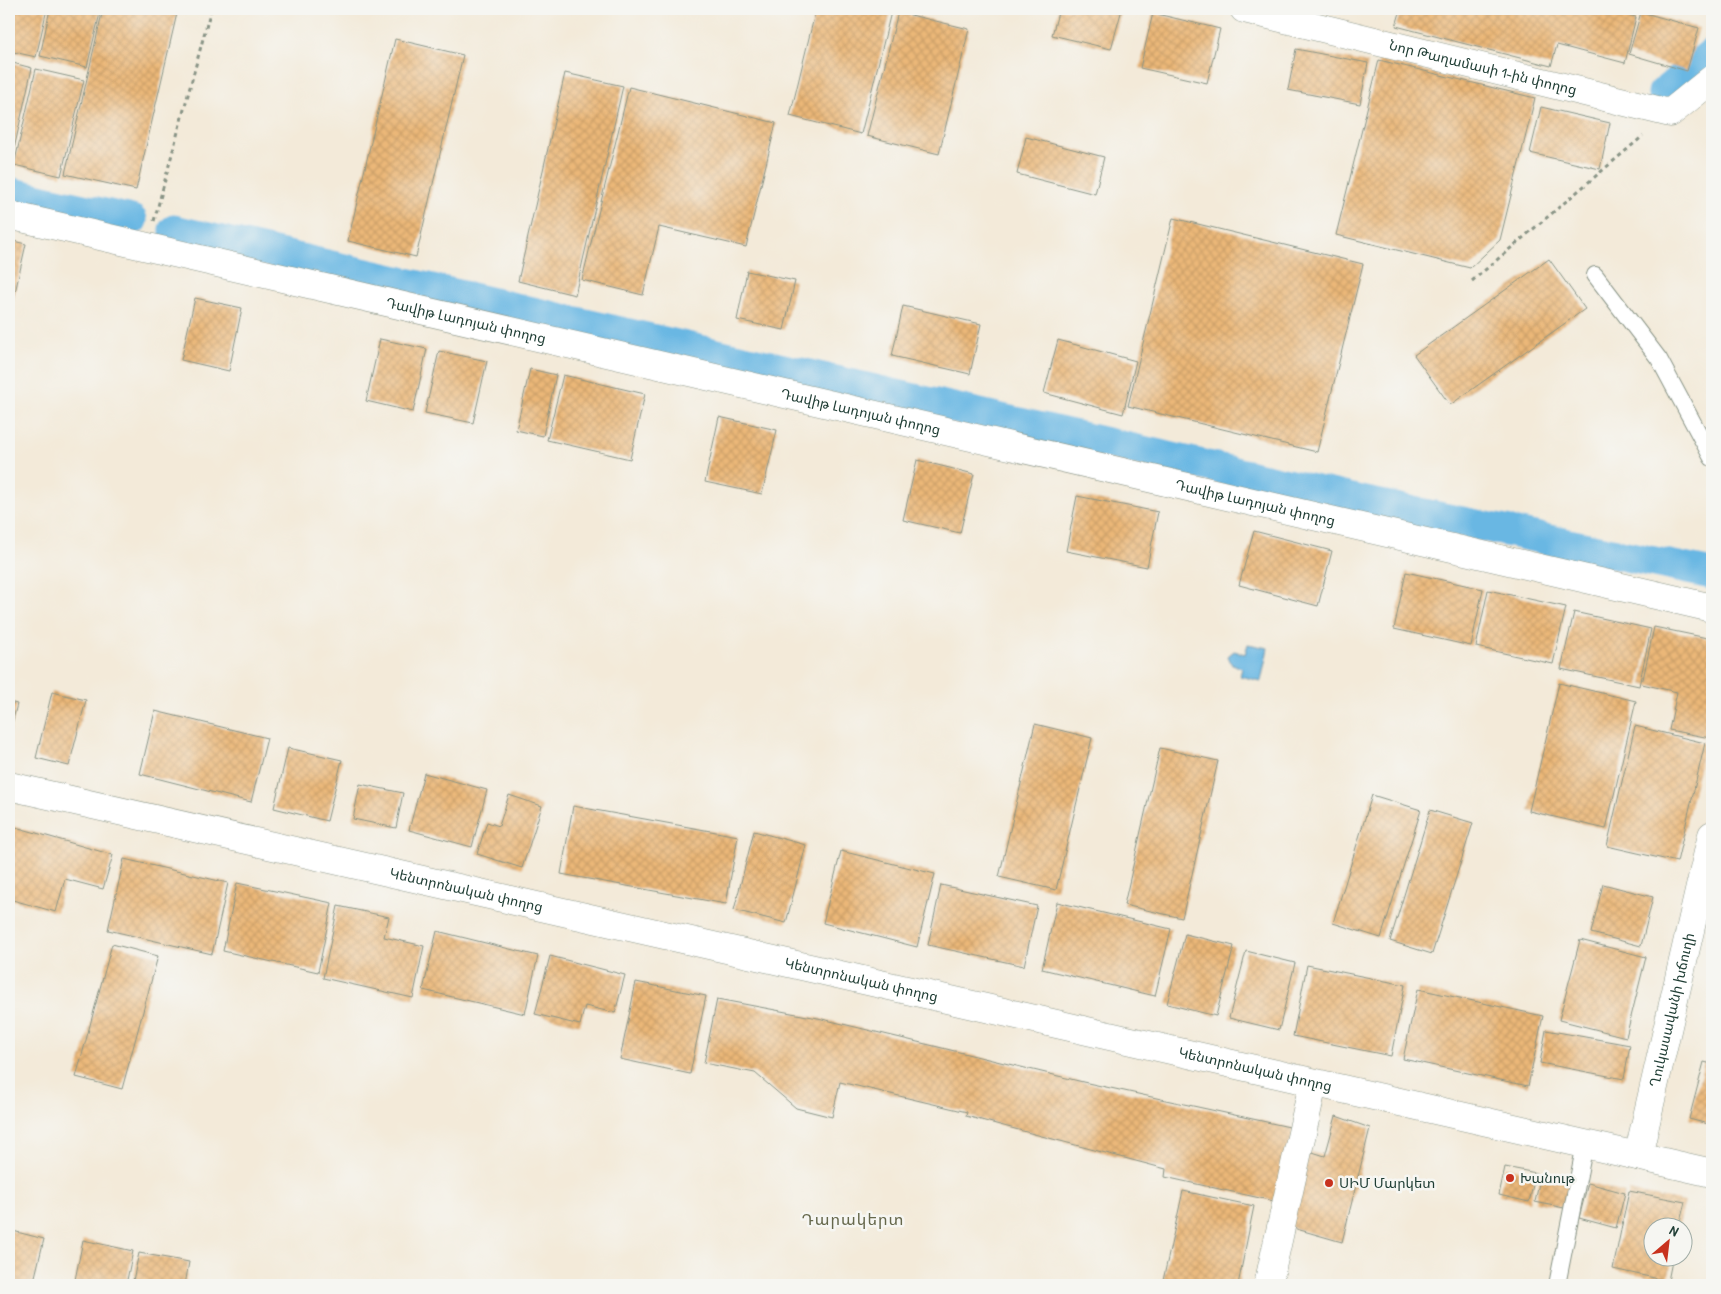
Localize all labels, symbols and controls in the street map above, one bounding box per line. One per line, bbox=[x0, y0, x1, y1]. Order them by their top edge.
street label: Նոր Թաղամասի 1-ին փողոց bbox=[1387, 35, 1579, 99]
street label: Դավիթ Լադոյան փողոց bbox=[384, 292, 548, 348]
street label: Դավիթ Լադոյան փողոց bbox=[779, 383, 943, 439]
street label: Դավիթ Լադոյան փողոց bbox=[1173, 474, 1337, 530]
street label: Կենտրոնական փողոց bbox=[388, 863, 545, 916]
street label: Ղուկասավանի խճուղի bbox=[1644, 931, 1698, 1089]
street label: Կենտրոնական փողոց bbox=[783, 953, 940, 1006]
street label: Կենտրոնական փողոց bbox=[1177, 1042, 1334, 1095]
place label: Խանութ bbox=[1520, 1168, 1575, 1187]
marker: Խանութ bbox=[1504, 1172, 1516, 1184]
place label: ՍԻՄ Մարկետ bbox=[1339, 1173, 1435, 1192]
marker: ՍԻՄ Մարկետ bbox=[1323, 1177, 1335, 1189]
district label: Դարակերտ bbox=[802, 1208, 904, 1230]
north arrow bbox=[1644, 1216, 1694, 1266]
text: N bbox=[1667, 1220, 1683, 1240]

